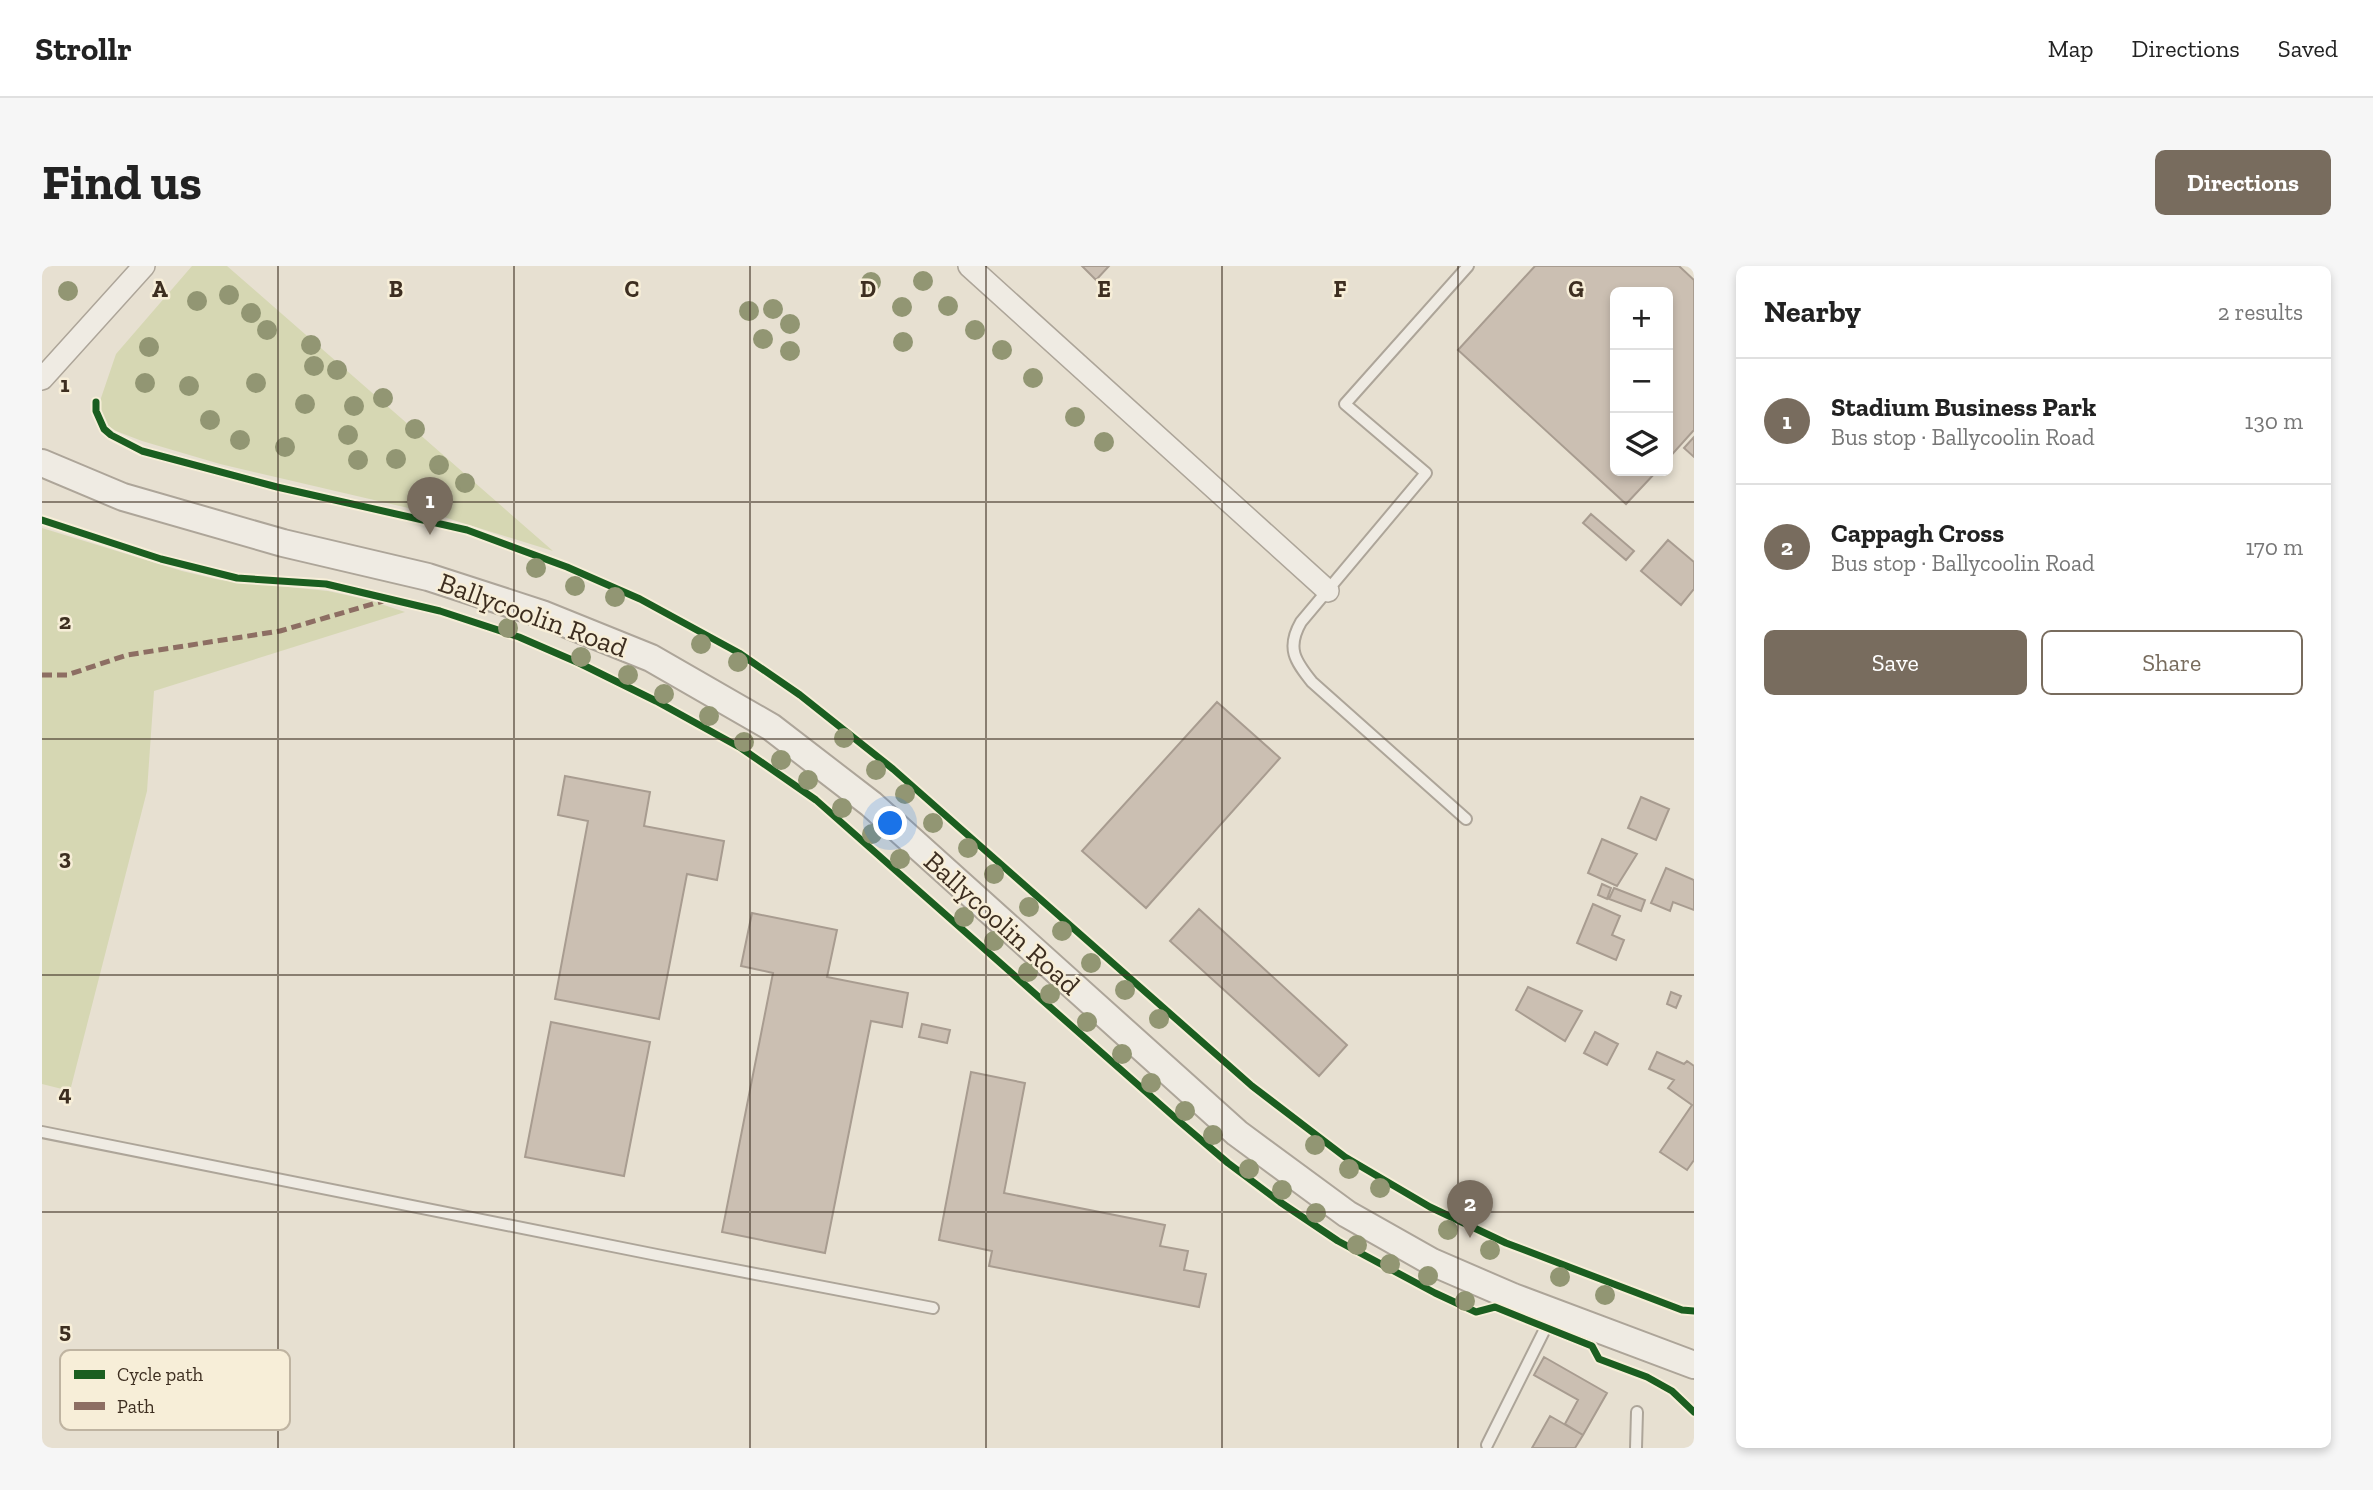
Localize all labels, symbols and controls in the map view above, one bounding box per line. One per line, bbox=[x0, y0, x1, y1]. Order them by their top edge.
text: Strollr bbox=[35, 29, 132, 68]
text: Map bbox=[2048, 34, 2094, 63]
text: Directions bbox=[2132, 34, 2240, 63]
text: Saved bbox=[2278, 34, 2338, 63]
button: Directions bbox=[2155, 150, 2331, 215]
text: Find us bbox=[42, 153, 202, 212]
text: A bbox=[152, 275, 168, 303]
text: B bbox=[389, 275, 403, 303]
text: C bbox=[625, 275, 639, 303]
text: D bbox=[860, 275, 876, 303]
text: E bbox=[1097, 275, 1111, 303]
text: F bbox=[1333, 275, 1347, 303]
text: G bbox=[1568, 275, 1584, 303]
map controls bbox=[1610, 287, 1673, 476]
button: + bbox=[1610, 287, 1673, 350]
text: Nearby bbox=[1764, 294, 1861, 330]
text: 2 results bbox=[2218, 298, 2303, 326]
button: − bbox=[1610, 350, 1673, 413]
text: 1 bbox=[60, 370, 70, 398]
text: Stadium Business Park bbox=[1831, 391, 2096, 423]
text: 1 bbox=[1782, 407, 1792, 435]
text: 130 m bbox=[2245, 407, 2303, 435]
button: layers bbox=[1610, 413, 1673, 476]
text: Bus stop · Ballycoolin Road bbox=[1831, 423, 2095, 451]
pin: 1 bbox=[407, 477, 453, 535]
text: Cappagh Cross bbox=[1831, 517, 2004, 549]
text: 2 bbox=[1781, 533, 1793, 561]
text: 170 m bbox=[2245, 533, 2303, 561]
text: Bus stop · Ballycoolin Road bbox=[1831, 549, 2095, 577]
street label: Ballycoolin Road bbox=[434, 566, 632, 664]
text: 2 bbox=[59, 607, 71, 635]
button: Save bbox=[1764, 630, 2027, 695]
button: Share bbox=[2041, 630, 2303, 695]
your location bbox=[873, 806, 907, 840]
text: 3 bbox=[59, 843, 71, 871]
street label: Ballycoolin Road bbox=[917, 844, 1087, 1002]
text: 4 bbox=[58, 1079, 72, 1107]
pin: 2 bbox=[1447, 1180, 1493, 1238]
text: 5 bbox=[59, 1316, 71, 1344]
legend bbox=[60, 1350, 290, 1430]
text: Cycle path bbox=[117, 1363, 203, 1386]
text: Path bbox=[117, 1395, 155, 1418]

